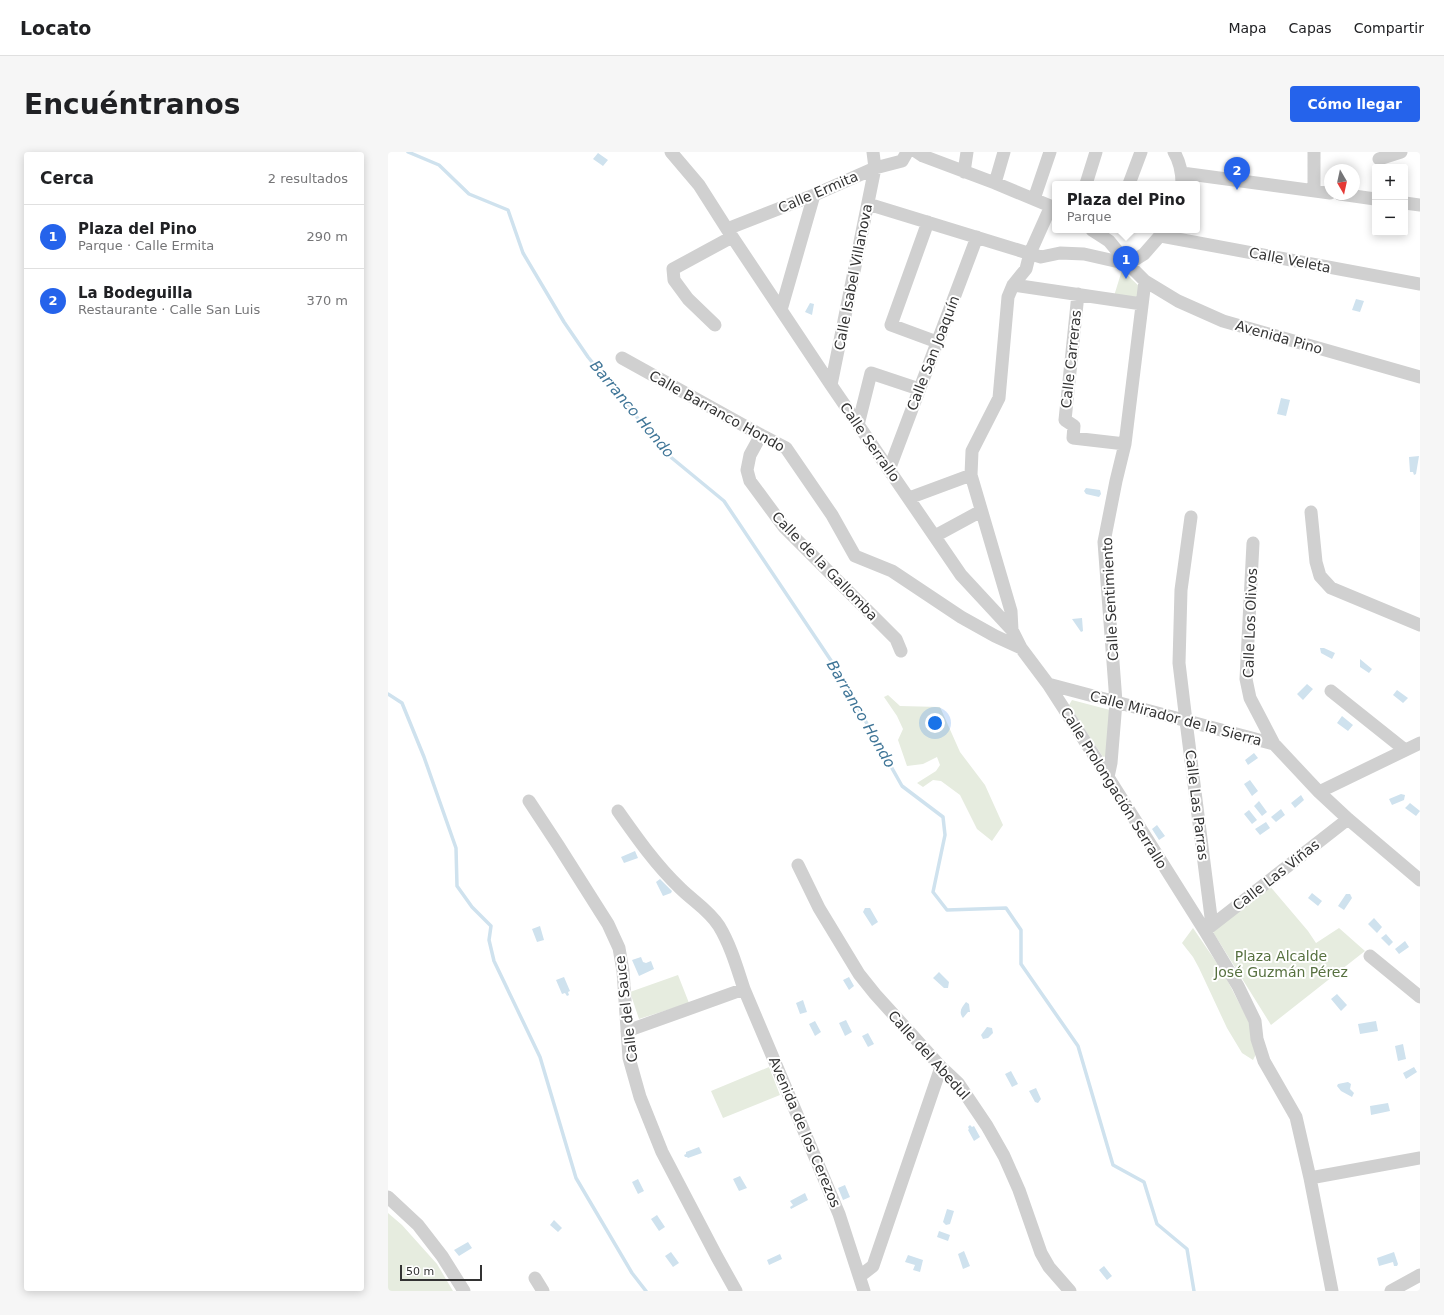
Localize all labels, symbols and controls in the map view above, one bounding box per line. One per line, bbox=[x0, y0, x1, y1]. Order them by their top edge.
text: Locato bbox=[20, 17, 91, 39]
text: Mapa bbox=[1228, 20, 1267, 36]
text: Capas bbox=[1289, 20, 1332, 36]
text: Compartir bbox=[1354, 20, 1424, 36]
button: Cómo llegar bbox=[1290, 86, 1420, 122]
text: Encuéntranos bbox=[24, 88, 240, 121]
pin: 2 bbox=[1224, 157, 1250, 190]
north arrow bbox=[1324, 164, 1360, 200]
map controls bbox=[1372, 164, 1408, 236]
button: + bbox=[1372, 164, 1408, 200]
text: Cerca bbox=[40, 168, 94, 188]
street label: Calle Ermita bbox=[776, 168, 860, 216]
text: 2 resultados bbox=[268, 171, 348, 186]
popup bbox=[1052, 181, 1200, 233]
text: Plaza del Pino bbox=[1067, 191, 1185, 209]
button: − bbox=[1372, 200, 1408, 236]
street label: Calle Isabel Villanova bbox=[831, 202, 875, 352]
text: Parque bbox=[1067, 209, 1111, 224]
text: Plaza del Pino bbox=[78, 220, 197, 238]
text: 1 bbox=[48, 229, 58, 244]
text: 290 m bbox=[306, 229, 348, 244]
text: Parque · Calle Ermita bbox=[78, 238, 214, 253]
street label: Calle Veleta bbox=[1248, 244, 1332, 276]
pin: 1 bbox=[1113, 246, 1139, 279]
text: La Bodeguilla bbox=[78, 284, 193, 302]
text: 2 bbox=[48, 293, 58, 308]
text: 370 m bbox=[306, 293, 348, 308]
street label: Calle San Joaquín bbox=[904, 293, 962, 413]
text: Restaurante · Calle San Luis bbox=[78, 302, 260, 317]
street label: Calle Carreras bbox=[1058, 309, 1084, 409]
street label: Avenida Pino bbox=[1234, 317, 1324, 357]
water label: Barranco Hondo bbox=[586, 357, 678, 461]
street label: Calle Barranco Hondo bbox=[647, 367, 787, 455]
street label: Calle Serrallo bbox=[837, 399, 903, 485]
street label: Calle de la Gallomba bbox=[769, 508, 881, 624]
street label: Calle Sentimiento bbox=[1099, 537, 1121, 661]
street label: Calle Los Olivos bbox=[1240, 568, 1260, 678]
water label: Barranco Hondo bbox=[823, 657, 899, 771]
street label: Calle Mirador de la Sierra bbox=[1088, 687, 1264, 749]
street label: Calle Prolongación Serrallo bbox=[1058, 704, 1170, 872]
your location bbox=[925, 713, 945, 733]
street label: Calle Las Parras bbox=[1182, 749, 1212, 861]
street label: Calle Las Viñas bbox=[1230, 836, 1322, 914]
park label: Plaza Alcalde José Guzmán Pérez bbox=[1213, 948, 1348, 980]
street label: Calle del Sauce bbox=[611, 955, 641, 1063]
street label: Calle del Abedul bbox=[885, 1007, 973, 1103]
street label: Avenida de los Cerezos bbox=[766, 1054, 844, 1210]
scale bar bbox=[400, 1263, 482, 1282]
text: 50 m bbox=[406, 1265, 434, 1278]

